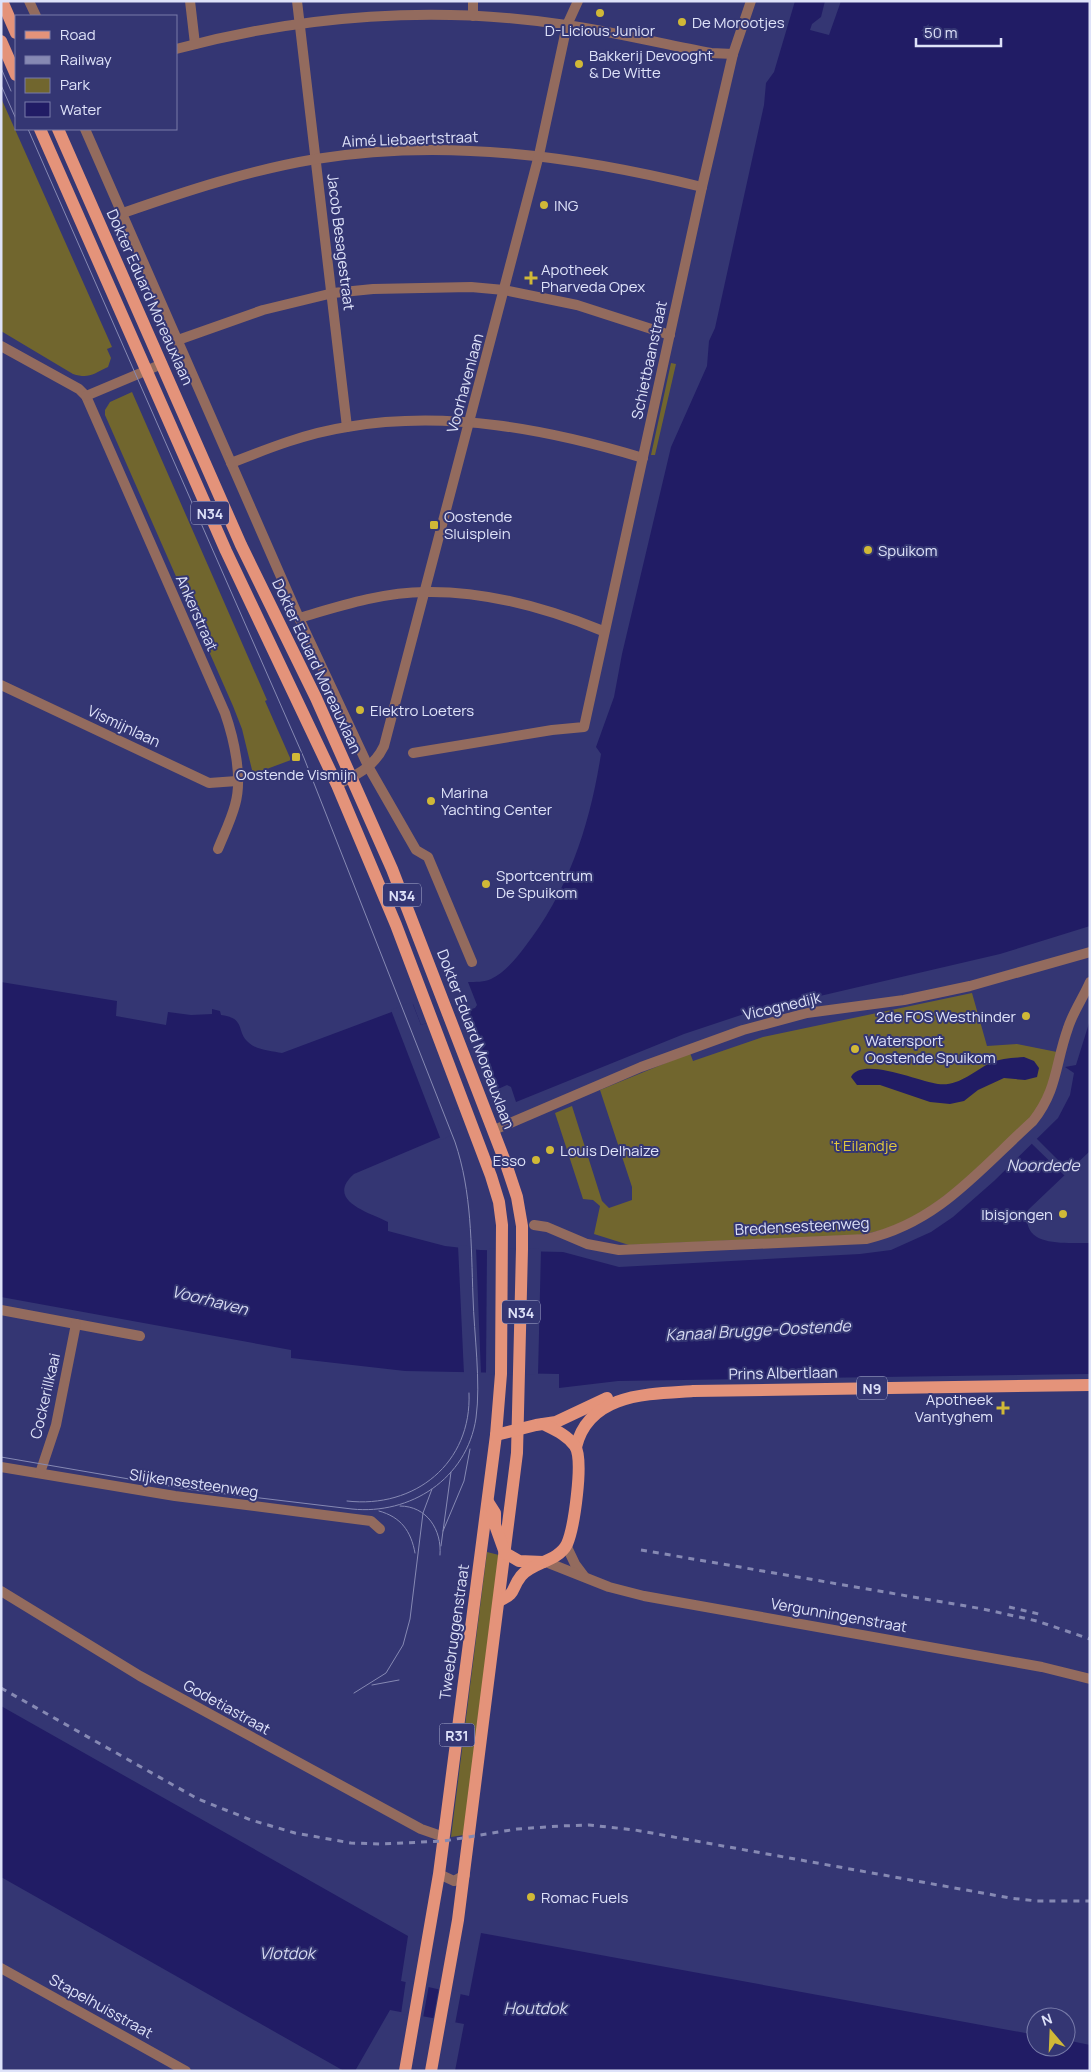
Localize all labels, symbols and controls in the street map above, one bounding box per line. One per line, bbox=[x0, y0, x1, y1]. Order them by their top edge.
marker: D-Licious Junior bbox=[594, 7, 606, 19]
place label: De Morootjes bbox=[692, 12, 785, 33]
legend bbox=[15, 15, 178, 130]
scale bar bbox=[916, 15, 1001, 47]
marker: De Morootjes bbox=[676, 16, 688, 28]
place label: D-Licious Junior bbox=[545, 20, 656, 41]
text: 50 m bbox=[924, 22, 958, 43]
text: Road bbox=[60, 24, 96, 45]
place label: Bakkerij Devooght & De Witte bbox=[589, 45, 713, 83]
text: Railway bbox=[60, 49, 112, 70]
marker: Bakkerij Devooght & De Witte bbox=[573, 58, 585, 70]
text: Park bbox=[60, 74, 90, 95]
text: Water bbox=[60, 99, 102, 120]
street label: Aimé Liebaertstraat bbox=[341, 126, 479, 152]
street label: Jacob Besagestraat bbox=[322, 172, 360, 312]
place label: ING bbox=[554, 195, 579, 216]
marker: ING bbox=[538, 199, 550, 211]
street label: Dokter Eduard Moreauxlaan bbox=[102, 206, 198, 388]
place label: Apotheek Pharveda Opex bbox=[541, 259, 645, 297]
marker: Apotheek Pharveda Opex bbox=[525, 272, 537, 284]
street label: Schietbaanstraat bbox=[626, 299, 672, 421]
street label: Voorhavenlaan bbox=[442, 331, 488, 435]
road number: N34 bbox=[191, 502, 229, 524]
place label: Oostende Sluisplein bbox=[444, 506, 513, 544]
marker: Oostende Sluisplein bbox=[428, 519, 440, 531]
place label: Spuikom bbox=[878, 540, 937, 561]
marker: Spuikom bbox=[862, 544, 874, 556]
street label: Ankerstraat bbox=[171, 572, 223, 654]
street label: Dokter Eduard Moreauxlaan bbox=[267, 575, 367, 757]
street label: Vismijnlaan bbox=[84, 700, 164, 752]
place label: Elektro Loeters bbox=[370, 700, 474, 721]
marker: Elektro Loeters bbox=[354, 704, 366, 716]
marker: Oostende Vismijn bbox=[290, 751, 302, 763]
place label: Oostende Vismijn bbox=[236, 764, 356, 785]
place label: Marina Yachting Center bbox=[441, 782, 553, 820]
marker: Marina Yachting Center bbox=[425, 795, 437, 807]
place label: Sportcentrum De Spuikom bbox=[496, 865, 593, 903]
marker: Sportcentrum De Spuikom bbox=[480, 878, 492, 890]
road number: N34 bbox=[383, 884, 421, 906]
street label: Dokter Eduard Moreauxlaan bbox=[432, 946, 520, 1132]
street label: Vicognedijk bbox=[741, 987, 824, 1025]
place label: 2de FOS Westhinder bbox=[876, 1006, 1017, 1027]
marker: 2de FOS Westhinder bbox=[1020, 1010, 1032, 1022]
place label: Watersport Oostende Spuikom bbox=[865, 1030, 996, 1068]
marker: Watersport Oostende Spuikom bbox=[849, 1043, 861, 1055]
park label: 't Eilandje bbox=[831, 1135, 897, 1156]
place label: Louis Delhaize bbox=[560, 1140, 659, 1161]
marker: Louis Delhaize bbox=[544, 1144, 556, 1156]
place label: Esso bbox=[493, 1150, 526, 1171]
marker: Esso bbox=[530, 1154, 542, 1166]
water label: Noordede bbox=[1006, 1154, 1081, 1176]
place label: Ibisjongen bbox=[981, 1204, 1053, 1225]
marker: Ibisjongen bbox=[1057, 1208, 1069, 1220]
street label: Bredensesteenweg bbox=[734, 1212, 870, 1240]
water label: Voorhaven bbox=[170, 1280, 251, 1320]
road number: N34 bbox=[502, 1300, 540, 1324]
water label: Kanaal Brugge-Oostende bbox=[665, 1314, 853, 1346]
street label: Cockerillkaai bbox=[25, 1351, 65, 1441]
street label: Prins Albertlaan bbox=[728, 1362, 838, 1384]
road number: N9 bbox=[857, 1376, 887, 1400]
place label: Apotheek Vantyghem bbox=[915, 1389, 994, 1427]
marker: Apotheek Vantyghem bbox=[997, 1402, 1009, 1414]
street label: Slijkensesteenweg bbox=[128, 1464, 260, 1502]
street label: Tweebruggenstraat bbox=[434, 1563, 474, 1701]
street label: Vergunningenstraat bbox=[769, 1593, 909, 1637]
street label: Godetiastraat bbox=[180, 1674, 274, 1740]
road number: R31 bbox=[440, 1724, 474, 1746]
place label: Romac Fuels bbox=[541, 1887, 628, 1908]
marker: Romac Fuels bbox=[525, 1891, 537, 1903]
water label: Vlotdok bbox=[259, 1942, 317, 1964]
street label: Stapelhuisstraat bbox=[45, 1969, 157, 2043]
water label: Houtdok bbox=[504, 1997, 569, 2019]
north arrow bbox=[1026, 2007, 1076, 2057]
text: N bbox=[1039, 2009, 1054, 2030]

